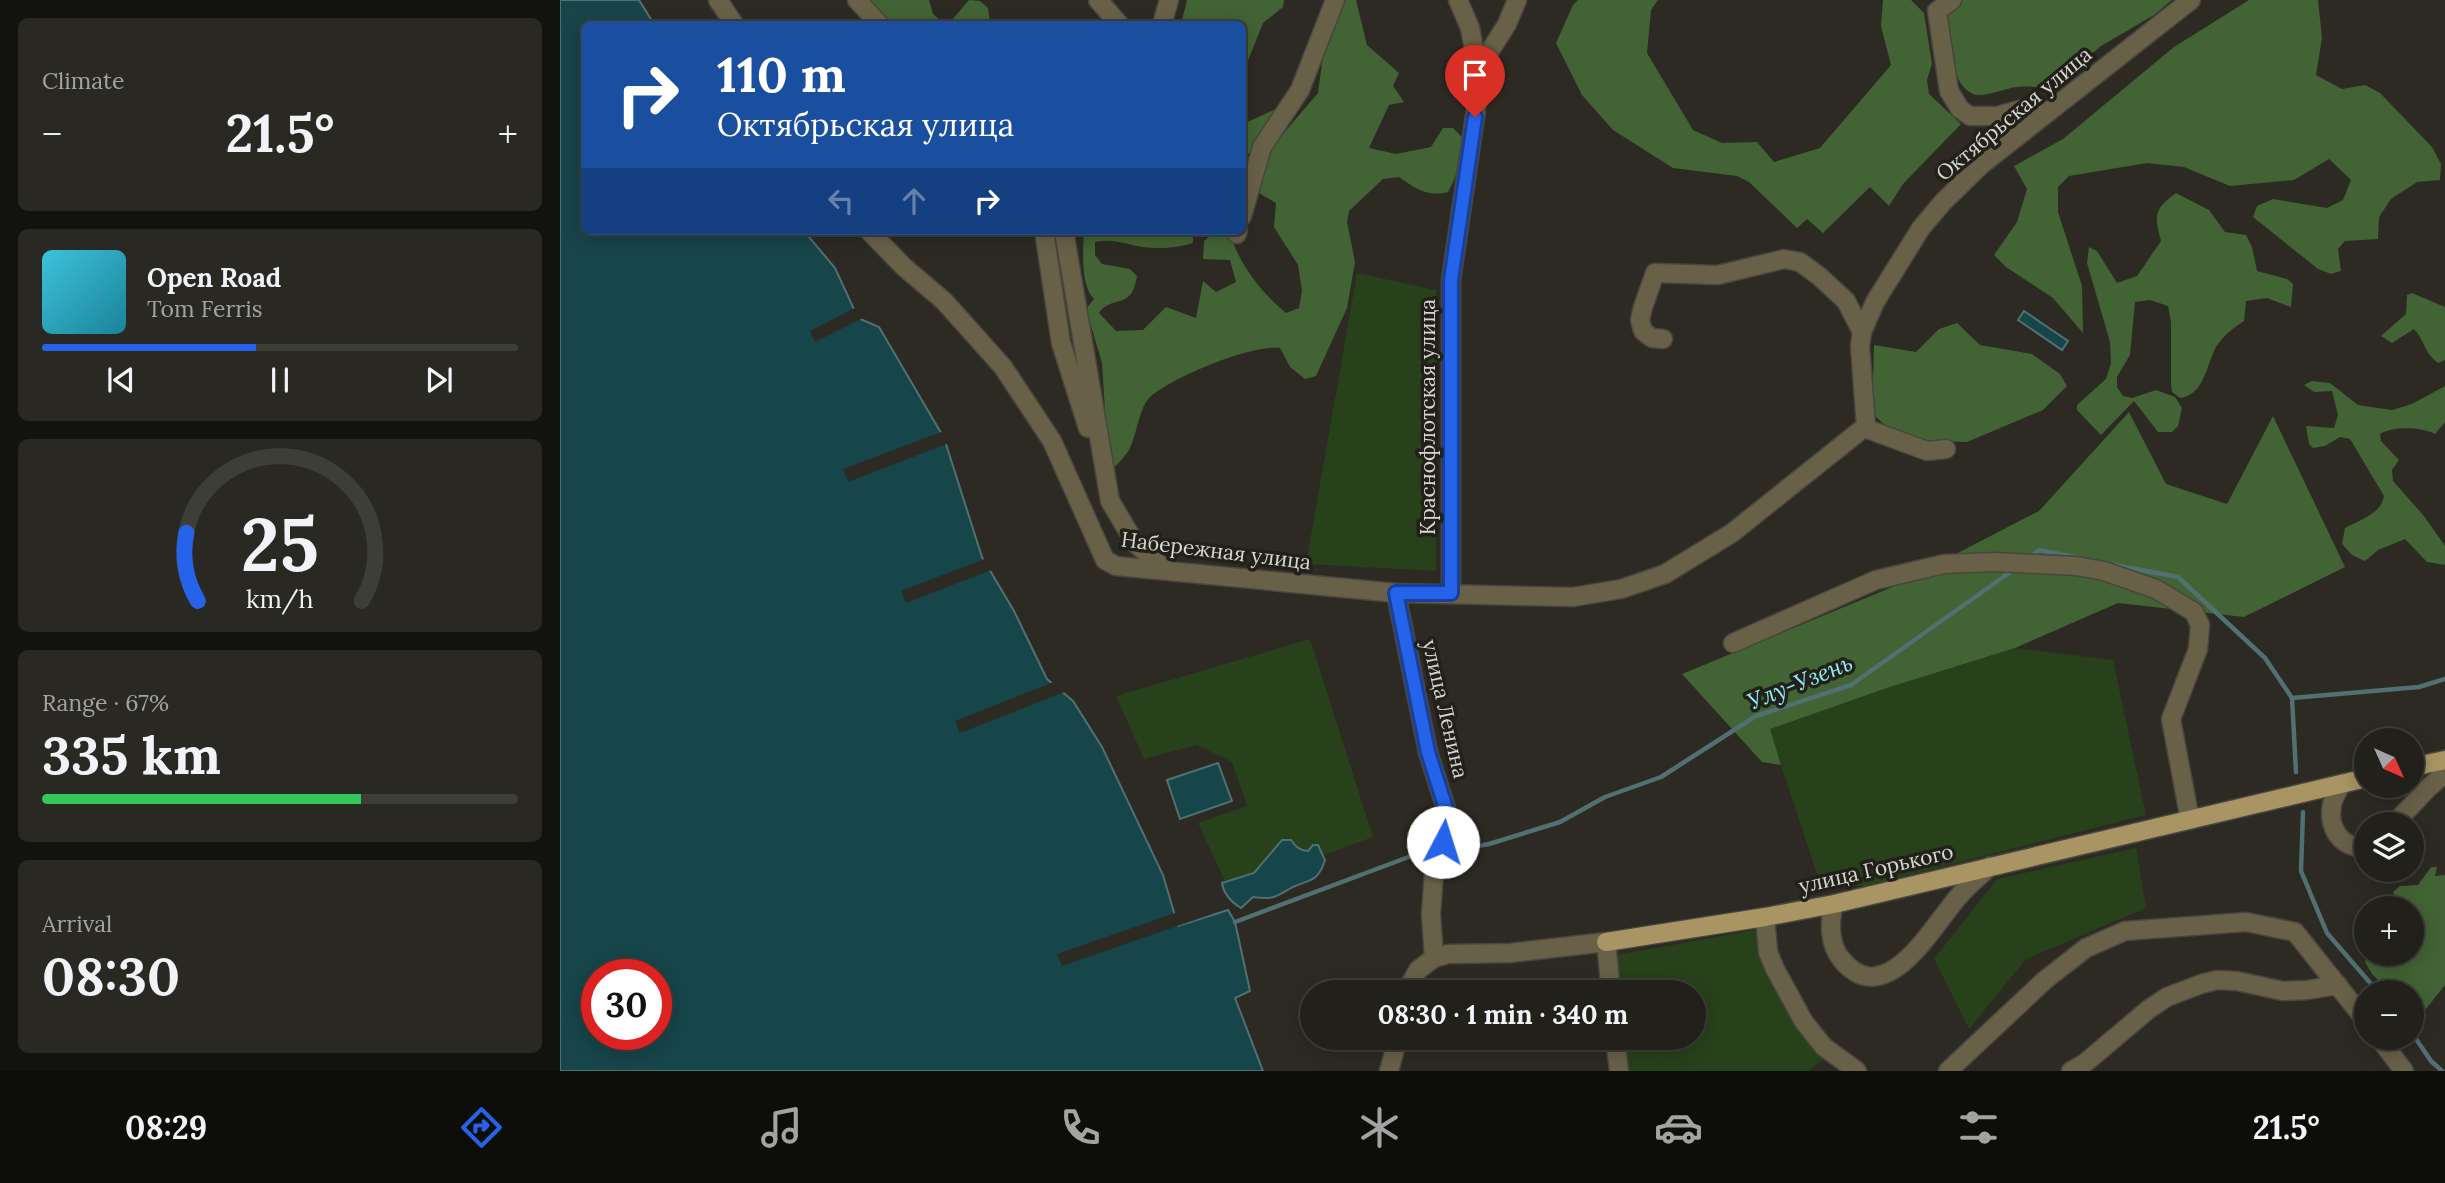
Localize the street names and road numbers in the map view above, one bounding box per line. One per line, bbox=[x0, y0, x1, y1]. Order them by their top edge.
street label: Октябрьская улица bbox=[1930, 40, 2097, 187]
street label: Краснофлотская улица bbox=[1414, 299, 1441, 535]
street label: Набережная улица bbox=[1119, 525, 1313, 576]
street label: улица Ленина bbox=[1416, 637, 1475, 781]
street label: улица Горького bbox=[1796, 838, 1956, 899]

